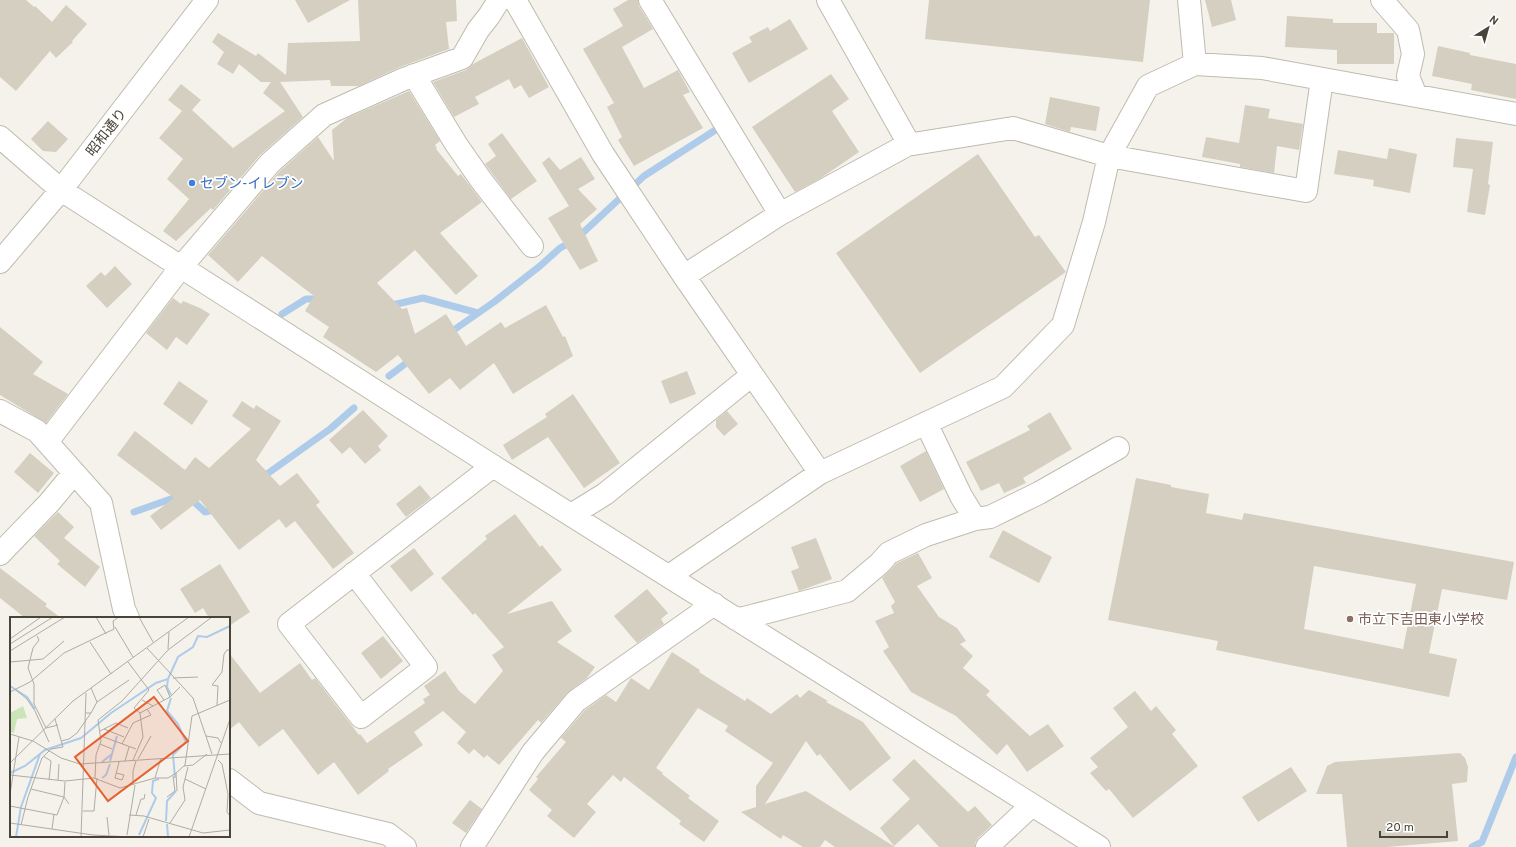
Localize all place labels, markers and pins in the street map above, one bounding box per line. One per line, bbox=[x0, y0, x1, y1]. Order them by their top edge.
place label: セブン-イレブン bbox=[200, 175, 304, 193]
marker: セブン-イレブン bbox=[187, 178, 197, 188]
place label: 市立下吉田東小学校 bbox=[1358, 612, 1484, 629]
marker: 市立下吉田東小学校 bbox=[1345, 614, 1355, 624]

